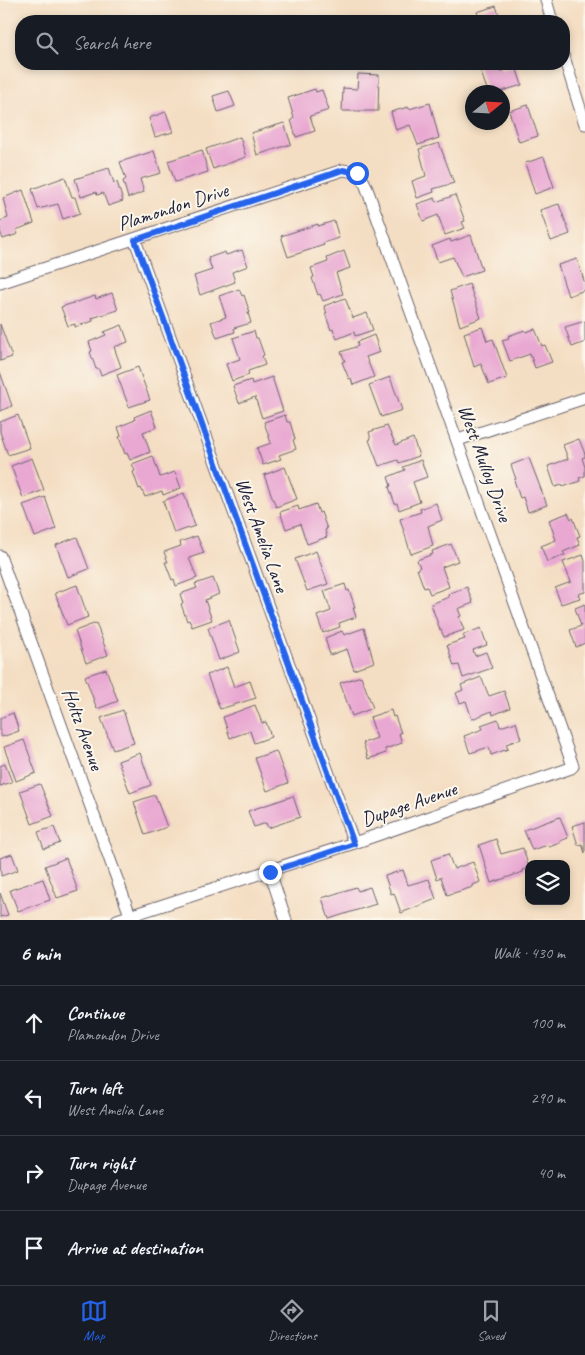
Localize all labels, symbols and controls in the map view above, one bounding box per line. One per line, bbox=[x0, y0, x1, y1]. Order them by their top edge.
search box bbox=[15, 15, 570, 70]
icon: search bbox=[33, 29, 61, 57]
text: Search here bbox=[73, 31, 150, 55]
north arrow bbox=[465, 85, 510, 130]
route start bbox=[346, 162, 369, 185]
street label: Plamondon Drive bbox=[115, 177, 233, 237]
street label: West Mulloy Drive bbox=[452, 401, 518, 526]
street label: West Amelia Lane bbox=[230, 474, 295, 597]
street label: Holtz Avenue bbox=[57, 685, 110, 775]
street label: Dupage Avenue bbox=[358, 776, 461, 832]
map controls bbox=[525, 860, 570, 905]
button: layers bbox=[525, 860, 570, 905]
route end bbox=[259, 861, 282, 884]
text: 6 min bbox=[20, 940, 61, 966]
text: Walk · 430 m bbox=[493, 943, 565, 963]
text: Continue bbox=[67, 1001, 124, 1025]
icon: ahead bbox=[20, 1009, 48, 1037]
text: 100 m bbox=[531, 1013, 565, 1033]
text: Plamondon Drive bbox=[67, 1025, 159, 1045]
text: Turn left bbox=[67, 1076, 122, 1100]
icon: left bbox=[20, 1084, 48, 1112]
text: 290 m bbox=[531, 1088, 565, 1108]
text: West Amelia Lane bbox=[67, 1100, 163, 1120]
text: Turn right bbox=[67, 1151, 134, 1175]
icon: right bbox=[20, 1159, 48, 1187]
text: 40 m bbox=[538, 1163, 565, 1183]
text: Dupage Avenue bbox=[67, 1175, 146, 1195]
icon: arrive bbox=[20, 1234, 48, 1262]
text: Arrive at destination bbox=[67, 1236, 203, 1260]
tab: Map bbox=[80, 1297, 108, 1344]
tab: Directions bbox=[268, 1297, 317, 1344]
tab: Saved bbox=[477, 1297, 505, 1344]

